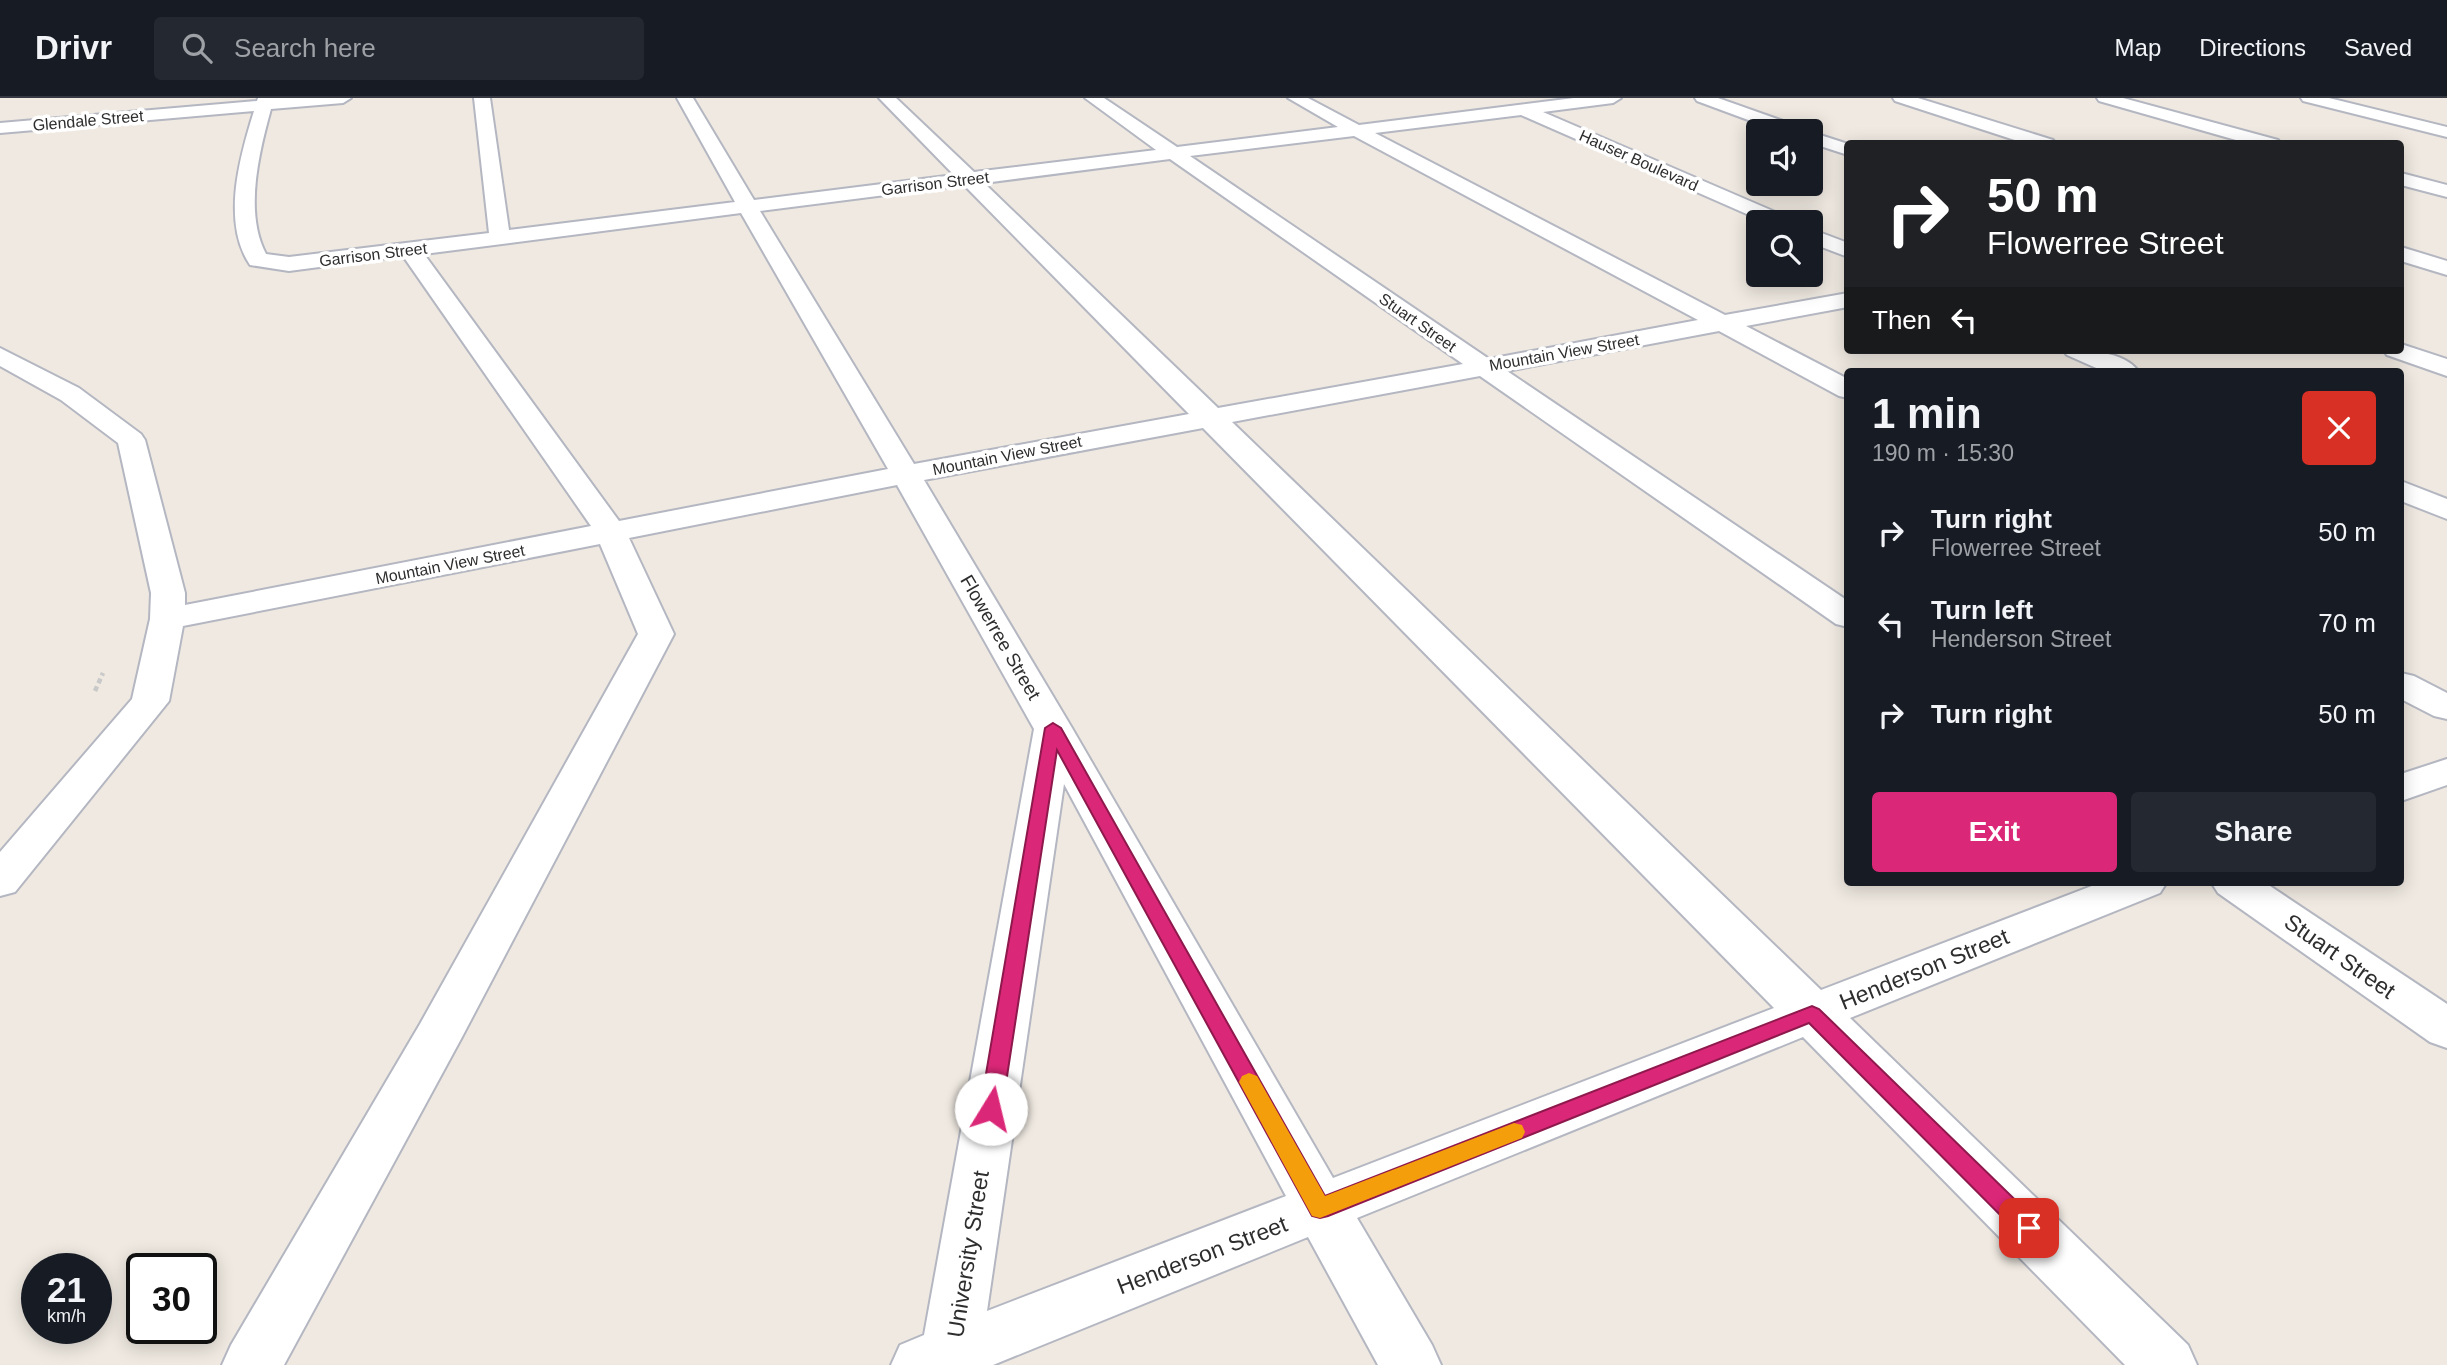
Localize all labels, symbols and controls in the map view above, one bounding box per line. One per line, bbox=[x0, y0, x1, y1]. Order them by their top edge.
search box bbox=[154, 17, 644, 80]
text: Drivr bbox=[35, 29, 112, 66]
icon: search bbox=[178, 29, 216, 67]
text: Search here bbox=[234, 33, 376, 63]
text: Map bbox=[2115, 34, 2161, 61]
text: Directions bbox=[2199, 34, 2306, 61]
text: Saved bbox=[2344, 34, 2412, 61]
street label: Glendale Street bbox=[32, 107, 145, 134]
map controls bbox=[1746, 119, 1823, 287]
button: sound bbox=[1746, 119, 1823, 196]
street label: Hauser Boulevard bbox=[1577, 127, 1701, 194]
street label: Garrison Street bbox=[880, 168, 990, 199]
icon: right bbox=[1872, 168, 1963, 259]
text: 50 m bbox=[1987, 168, 2099, 222]
button: search bbox=[1746, 210, 1823, 287]
text: Flowerree Street bbox=[1987, 225, 2224, 261]
street label: Garrison Street bbox=[318, 239, 428, 270]
street label: Stuart Street bbox=[1376, 290, 1460, 355]
icon: left bbox=[1945, 301, 1983, 339]
text: Then bbox=[1872, 305, 1931, 335]
street label: Mountain View Street bbox=[1488, 331, 1641, 374]
text: 1 min bbox=[1872, 390, 1982, 437]
button: close bbox=[2302, 391, 2376, 465]
street label: Mountain View Street bbox=[931, 433, 1084, 478]
text: 190 m · 15:30 bbox=[1872, 440, 2014, 466]
text: Turn right bbox=[1931, 504, 2052, 534]
icon: right bbox=[1872, 514, 1910, 552]
text: 50 m bbox=[2318, 517, 2376, 547]
text: Flowerree Street bbox=[1931, 535, 2101, 561]
street label: Mountain View Street bbox=[374, 542, 527, 587]
street label: Flowerree Street bbox=[956, 571, 1045, 704]
text: Turn left bbox=[1931, 595, 2033, 625]
icon: left bbox=[1872, 605, 1910, 643]
text: 70 m bbox=[2318, 608, 2376, 638]
text: Henderson Street bbox=[1931, 626, 2111, 652]
icon: right bbox=[1872, 696, 1910, 734]
text: Turn right bbox=[1931, 699, 2052, 729]
text: 50 m bbox=[2318, 699, 2376, 729]
button: Exit bbox=[1872, 792, 2117, 872]
button: Share bbox=[2131, 792, 2376, 872]
street label: Stuart Street bbox=[2280, 908, 2401, 1004]
street label: Henderson Street bbox=[1836, 923, 2013, 1015]
position arrow bbox=[954, 1072, 1028, 1146]
street label: University Street bbox=[942, 1168, 994, 1339]
pin bbox=[1999, 1198, 2059, 1258]
icon: arrive bbox=[2010, 1209, 2048, 1247]
street label: Henderson Street bbox=[1113, 1210, 1291, 1299]
speed limit sign: 30 bbox=[126, 1253, 217, 1344]
text: 21 bbox=[47, 1270, 86, 1309]
text: km/h bbox=[47, 1306, 86, 1326]

